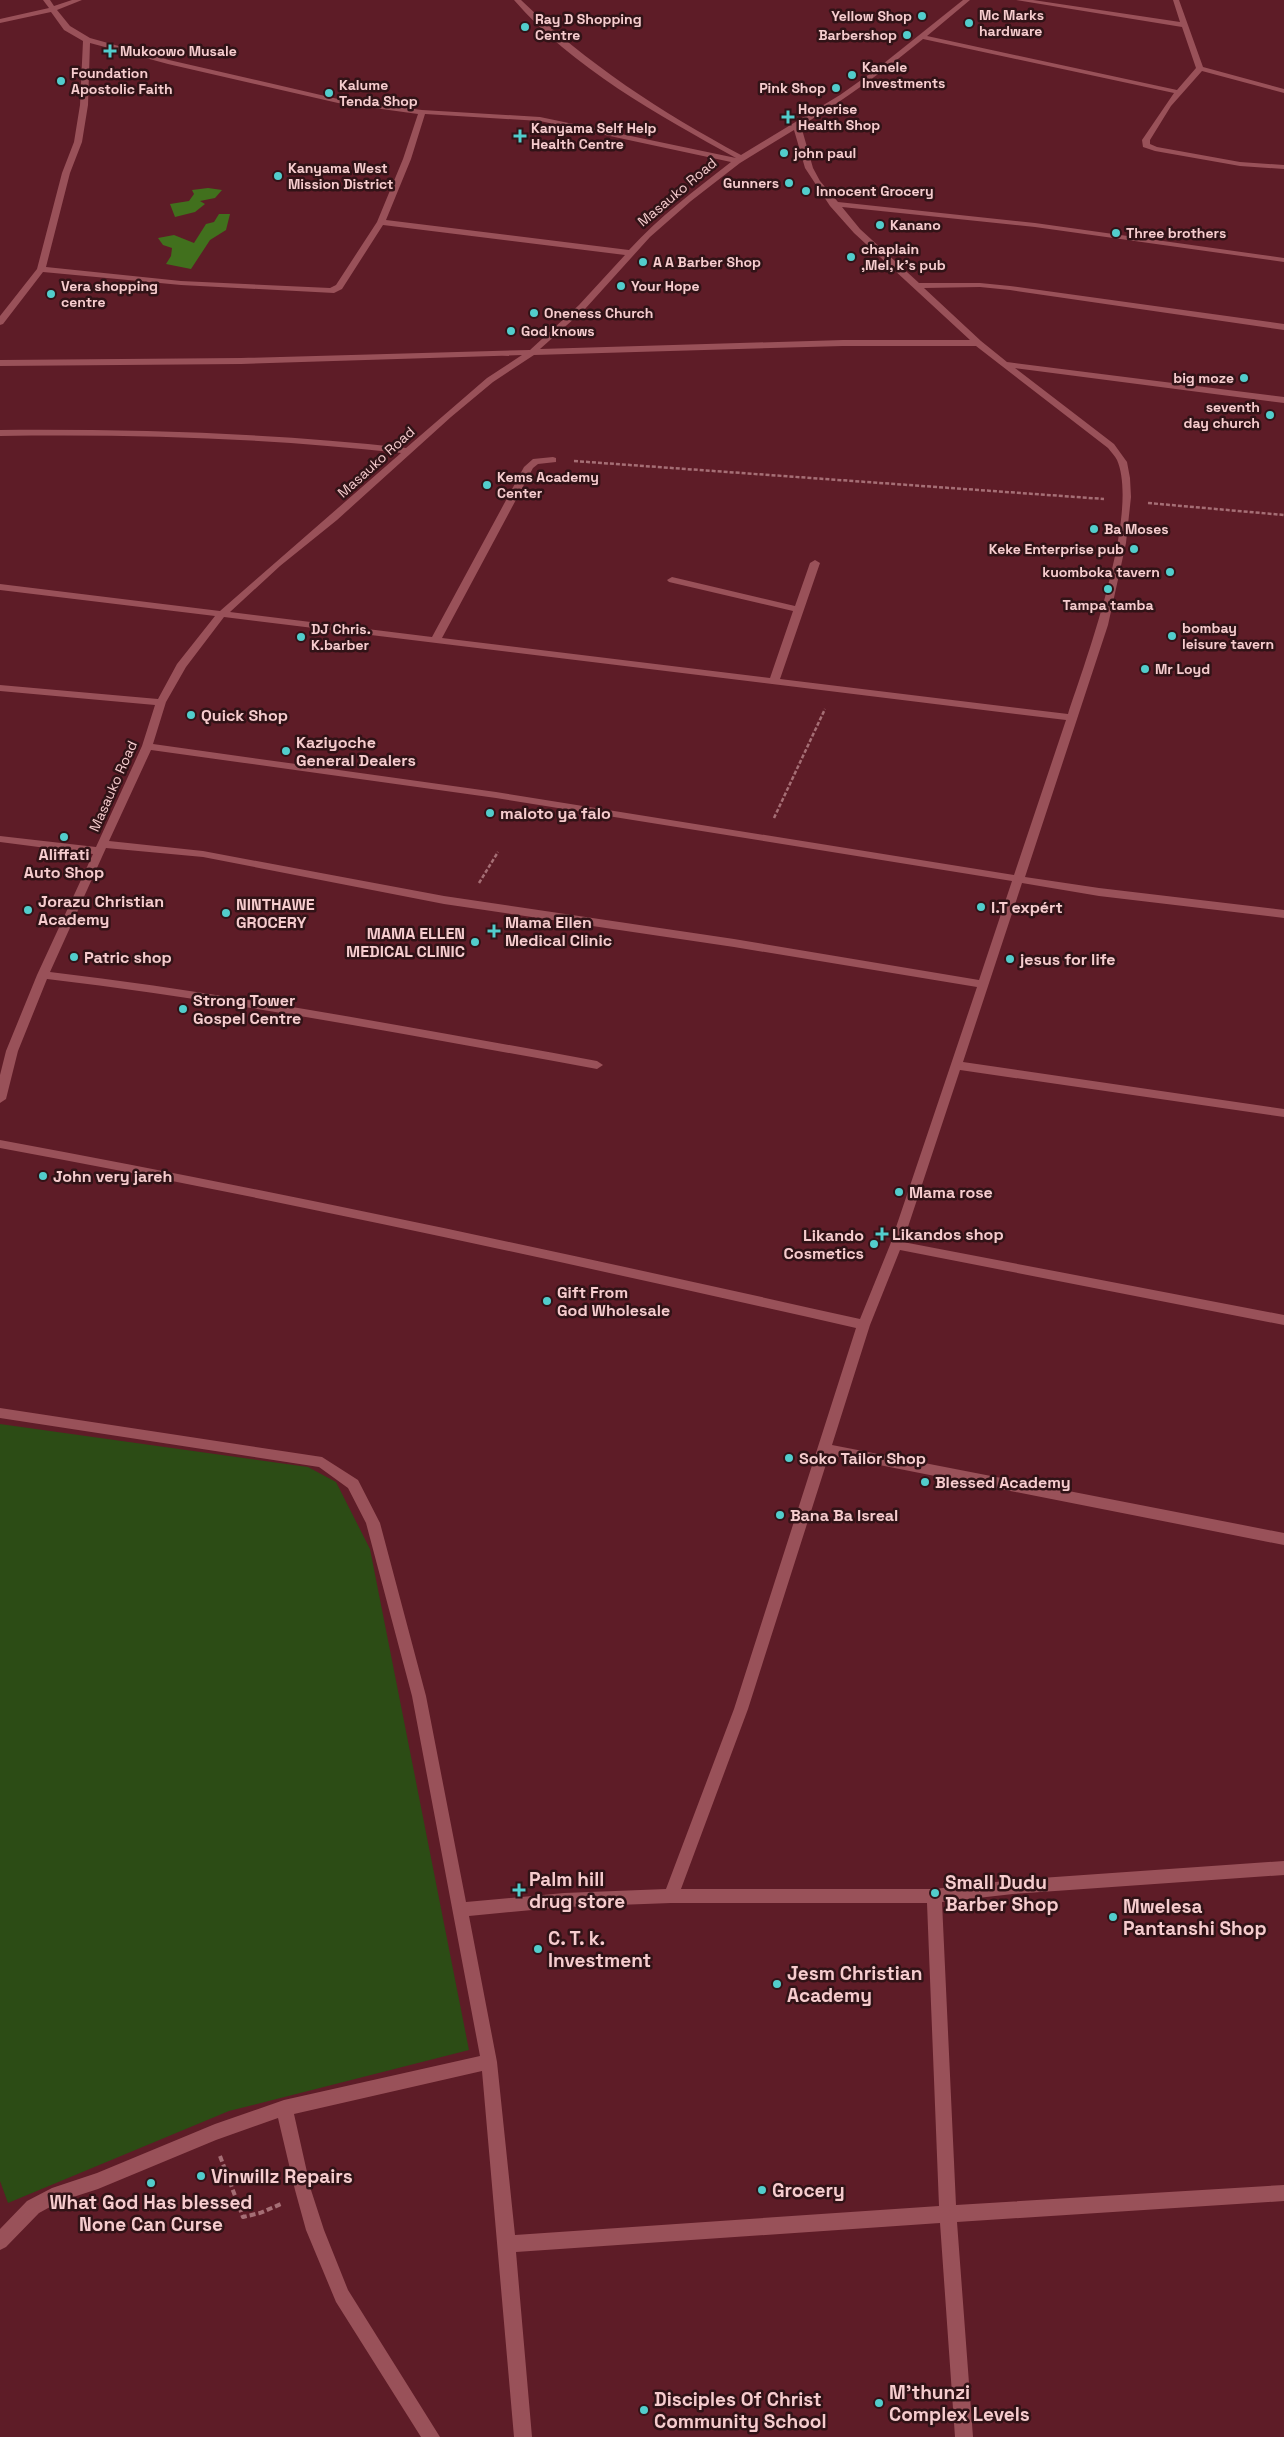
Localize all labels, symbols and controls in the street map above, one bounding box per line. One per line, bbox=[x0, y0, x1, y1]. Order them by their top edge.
place label: Mc Marks hardware bbox=[979, 6, 1044, 40]
place label: Yellow Shop bbox=[831, 7, 912, 25]
place label: Ray D Shopping Centre bbox=[535, 10, 642, 44]
marker: Yellow Shop bbox=[916, 10, 928, 22]
marker: Mc Marks hardware bbox=[963, 17, 975, 29]
marker: Ray D Shopping Centre bbox=[519, 21, 531, 33]
place label: Barbershop bbox=[818, 26, 897, 44]
marker: Barbershop bbox=[901, 29, 913, 41]
place label: Mukoowo Musale bbox=[120, 42, 237, 60]
marker: Mukoowo Musale bbox=[104, 45, 116, 57]
place label: Kanele Investments bbox=[862, 58, 945, 92]
place label: Foundation Apostolic Faith bbox=[71, 64, 173, 98]
marker: Kanele Investments bbox=[846, 69, 858, 81]
marker: Foundation Apostolic Faith bbox=[55, 75, 67, 87]
place label: Kalume Tenda Shop bbox=[339, 76, 418, 110]
place label: Pink Shop bbox=[759, 79, 826, 97]
marker: Pink Shop bbox=[830, 82, 842, 94]
marker: Kalume Tenda Shop bbox=[323, 87, 335, 99]
place label: Hoperise Health Shop bbox=[798, 100, 880, 134]
marker: Hoperise Health Shop bbox=[782, 111, 794, 123]
place label: Kanyama Self Help Health Centre bbox=[531, 119, 657, 153]
marker: Kanyama Self Help Health Centre bbox=[513, 129, 527, 143]
place label: john paul bbox=[793, 144, 856, 162]
marker: john paul bbox=[778, 147, 790, 159]
street label: Masauko Road bbox=[634, 154, 720, 230]
place label: Kanyama West Mission District bbox=[288, 159, 393, 193]
marker: Kanyama West Mission District bbox=[272, 170, 284, 182]
place label: Gunners bbox=[723, 174, 779, 192]
marker: Gunners bbox=[783, 177, 795, 189]
place label: Innocent Grocery bbox=[816, 182, 934, 200]
marker: Innocent Grocery bbox=[800, 185, 812, 197]
place label: Kanano bbox=[890, 216, 941, 234]
marker: Kanano bbox=[874, 219, 886, 231]
place label: Three brothers bbox=[1126, 224, 1226, 242]
marker: Three brothers bbox=[1110, 227, 1122, 239]
place label: chaplain ,Mel, k's pub bbox=[861, 240, 946, 274]
marker: chaplain ,Mel, k's pub bbox=[845, 251, 857, 263]
place label: A A Barber Shop bbox=[653, 253, 761, 271]
marker: A A Barber Shop bbox=[637, 256, 649, 268]
place label: Vera shopping centre bbox=[61, 277, 158, 311]
place label: Your Hope bbox=[631, 277, 700, 295]
marker: Your Hope bbox=[615, 280, 627, 292]
marker: Vera shopping centre bbox=[45, 288, 57, 300]
place label: Oneness Church bbox=[544, 304, 653, 322]
marker: Oneness Church bbox=[528, 307, 540, 319]
place label: God knows bbox=[521, 322, 595, 340]
marker: God knows bbox=[505, 325, 517, 337]
place label: big moze bbox=[1173, 369, 1234, 387]
marker: big moze bbox=[1238, 372, 1250, 384]
place label: seventh day church bbox=[1184, 398, 1260, 432]
marker: seventh day church bbox=[1264, 409, 1276, 421]
street label: Masauko Road bbox=[334, 423, 418, 501]
place label: Kems Academy Center bbox=[497, 468, 599, 502]
marker: Kems Academy Center bbox=[481, 479, 493, 491]
place label: Ba Moses bbox=[1104, 520, 1169, 538]
marker: Ba Moses bbox=[1088, 523, 1100, 535]
place label: Keke Enterprise pub bbox=[989, 540, 1124, 558]
marker: Keke Enterprise pub bbox=[1128, 543, 1140, 555]
place label: kuomboka tavern bbox=[1042, 563, 1160, 581]
marker: kuomboka tavern bbox=[1164, 566, 1176, 578]
marker: Tampa tamba bbox=[1102, 583, 1114, 595]
place label: Tampa tamba bbox=[1062, 596, 1154, 614]
place label: bombay leisure tavern bbox=[1182, 619, 1274, 653]
place label: DJ Chris. K.barber bbox=[311, 620, 371, 654]
marker: bombay leisure tavern bbox=[1166, 630, 1178, 642]
marker: DJ Chris. K.barber bbox=[295, 631, 307, 643]
place label: Mr Loyd bbox=[1155, 660, 1210, 678]
marker: Mr Loyd bbox=[1139, 663, 1151, 675]
place label: Quick Shop bbox=[201, 705, 288, 726]
marker: Quick Shop bbox=[185, 709, 197, 721]
place label: Kaziyoche General Dealers bbox=[296, 732, 416, 771]
street label: Masauko Road bbox=[85, 738, 141, 834]
marker: Kaziyoche General Dealers bbox=[280, 745, 292, 757]
place label: maloto ya falo bbox=[500, 803, 611, 824]
marker: maloto ya falo bbox=[484, 807, 496, 819]
marker: Aliffati Auto Shop bbox=[58, 831, 70, 843]
place label: Aliffati Auto Shop bbox=[24, 844, 104, 883]
place label: Jorazu Christian Academy bbox=[38, 891, 164, 930]
place label: NINTHAWE GROCERY bbox=[236, 894, 315, 933]
place label: I.T expért bbox=[991, 897, 1063, 918]
marker: I.T expért bbox=[975, 901, 987, 913]
marker: Jorazu Christian Academy bbox=[22, 904, 34, 916]
marker: NINTHAWE GROCERY bbox=[220, 907, 232, 919]
place label: Mama Ellen Medical Clinic bbox=[505, 912, 612, 951]
place label: MAMA ELLEN MEDICAL CLINIC bbox=[346, 923, 465, 962]
marker: Mama Ellen Medical Clinic bbox=[487, 924, 501, 938]
marker: MAMA ELLEN MEDICAL CLINIC bbox=[469, 936, 481, 948]
place label: Patric shop bbox=[84, 947, 172, 968]
place label: jesus for life bbox=[1019, 949, 1116, 970]
marker: Patric shop bbox=[68, 951, 80, 963]
marker: jesus for life bbox=[1004, 953, 1016, 965]
place label: Strong Tower Gospel Centre bbox=[193, 990, 301, 1029]
marker: Strong Tower Gospel Centre bbox=[177, 1003, 189, 1015]
place label: John very jareh bbox=[53, 1166, 172, 1187]
marker: John very jareh bbox=[37, 1170, 49, 1182]
place label: Mama rose bbox=[909, 1182, 993, 1203]
marker: Mama rose bbox=[893, 1186, 905, 1198]
place label: Likandos shop bbox=[892, 1224, 1004, 1245]
place label: Likando Cosmetics bbox=[784, 1225, 864, 1264]
marker: Likandos shop bbox=[876, 1228, 888, 1240]
marker: Likando Cosmetics bbox=[868, 1238, 880, 1250]
place label: Gift From God Wholesale bbox=[557, 1282, 670, 1321]
marker: Gift From God Wholesale bbox=[541, 1295, 553, 1307]
place label: Soko Tailor Shop bbox=[799, 1448, 926, 1469]
marker: Soko Tailor Shop bbox=[783, 1452, 795, 1464]
place label: Blessed Academy bbox=[935, 1472, 1071, 1493]
marker: Blessed Academy bbox=[919, 1476, 931, 1488]
place label: Bana Ba Isreal bbox=[790, 1505, 898, 1526]
marker: Bana Ba Isreal bbox=[774, 1509, 786, 1521]
place label: Palm hill drug store bbox=[529, 1867, 625, 1914]
place label: Small Dudu Barber Shop bbox=[945, 1870, 1059, 1917]
marker: Palm hill drug store bbox=[513, 1884, 525, 1896]
marker: Small Dudu Barber Shop bbox=[929, 1887, 941, 1899]
place label: Mwelesa Pantanshi Shop bbox=[1123, 1894, 1267, 1941]
marker: Mwelesa Pantanshi Shop bbox=[1107, 1911, 1119, 1923]
place label: C. T. k. Investment bbox=[548, 1926, 651, 1973]
marker: C. T. k. Investment bbox=[532, 1943, 544, 1955]
place label: Jesm Christian Academy bbox=[787, 1961, 923, 2008]
marker: Jesm Christian Academy bbox=[771, 1978, 783, 1990]
place label: Vinwillz Repairs bbox=[211, 2164, 353, 2189]
marker: Vinwillz Repairs bbox=[195, 2170, 207, 2182]
marker: What God Has blessed None Can Curse bbox=[145, 2177, 157, 2189]
place label: Grocery bbox=[772, 2178, 845, 2203]
marker: Grocery bbox=[756, 2184, 768, 2196]
place label: What God Has blessed None Can Curse bbox=[50, 2190, 253, 2237]
place label: M'thunzi Complex Levels bbox=[889, 2380, 1030, 2427]
place label: Disciples Of Christ Community School bbox=[654, 2387, 826, 2434]
marker: M'thunzi Complex Levels bbox=[873, 2397, 885, 2409]
marker: Disciples Of Christ Community School bbox=[638, 2404, 650, 2416]

